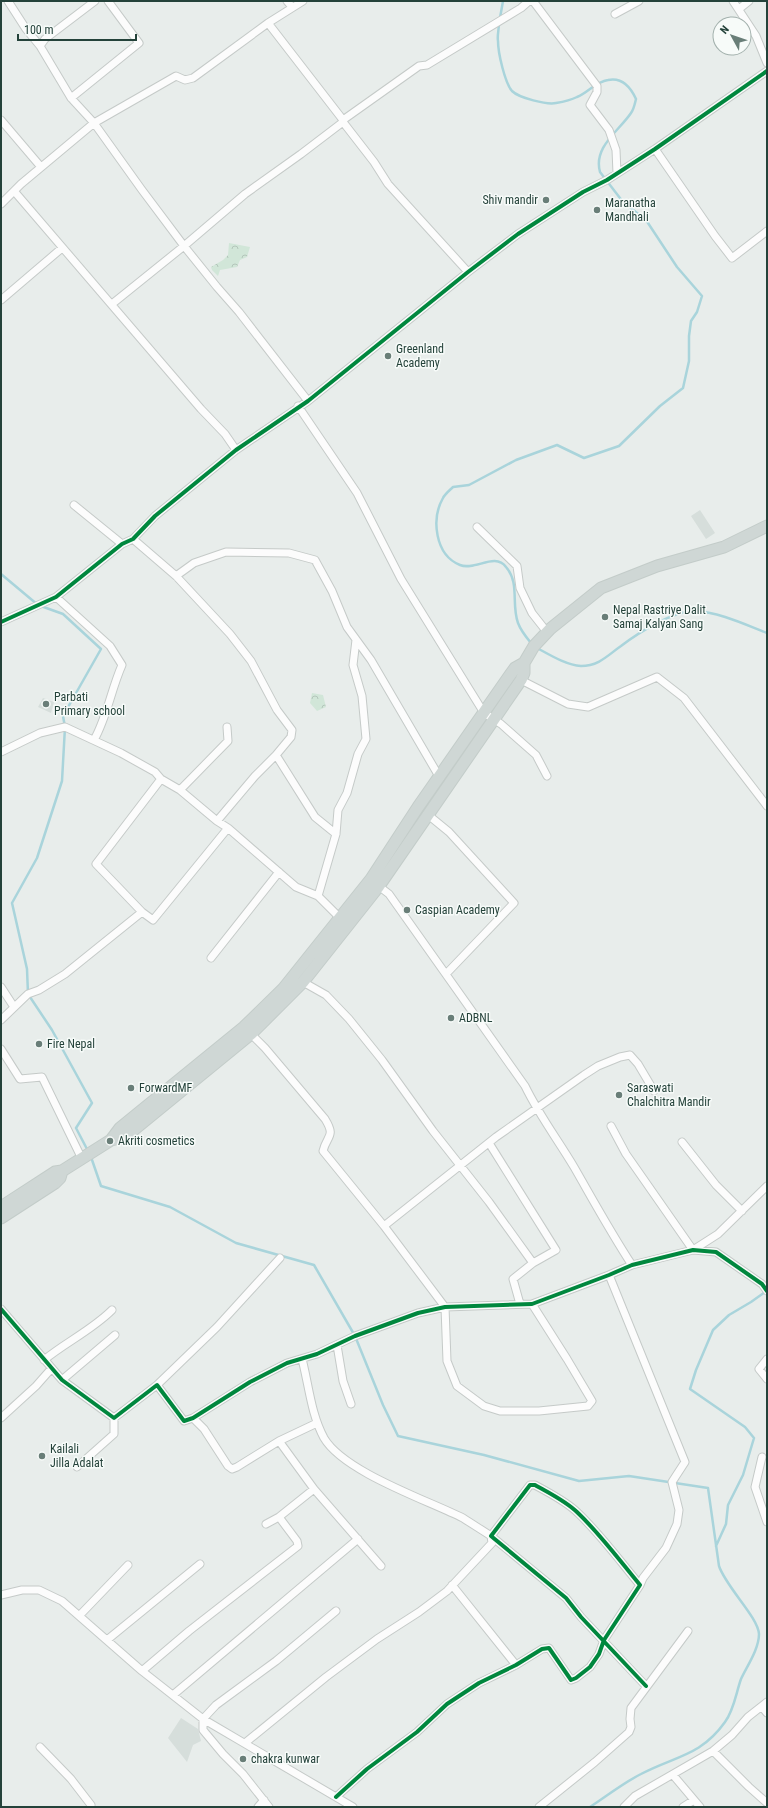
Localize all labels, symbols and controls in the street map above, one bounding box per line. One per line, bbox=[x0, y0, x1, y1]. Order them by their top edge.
scale bar bbox=[18, 16, 136, 42]
north arrow bbox=[712, 16, 752, 56]
text: 100 m bbox=[24, 23, 54, 37]
text: N bbox=[718, 23, 732, 37]
place label: Shiv mandir bbox=[482, 193, 538, 207]
marker: Shiv mandir bbox=[541, 195, 551, 205]
place label: Maranatha Mandhali bbox=[605, 196, 656, 224]
marker: Maranatha Mandhali bbox=[592, 205, 602, 215]
place label: Greenland Academy bbox=[396, 342, 444, 370]
marker: Greenland Academy bbox=[383, 351, 393, 361]
place label: Nepal Rastriye Dalit Samaj Kalyan Sang bbox=[613, 603, 706, 631]
marker: Nepal Rastriye Dalit Samaj Kalyan Sang bbox=[600, 612, 610, 622]
place label: Parbati Primary school bbox=[54, 690, 125, 718]
marker: Parbati Primary school bbox=[41, 699, 51, 709]
place label: Caspian Academy bbox=[415, 903, 500, 917]
marker: Caspian Academy bbox=[402, 905, 412, 915]
place label: ADBNL bbox=[459, 1011, 493, 1025]
marker: ADBNL bbox=[446, 1013, 456, 1023]
place label: Fire Nepal bbox=[47, 1037, 95, 1051]
marker: Fire Nepal bbox=[34, 1039, 44, 1049]
place label: ForwardMF bbox=[139, 1081, 193, 1095]
place label: Saraswati Chalchitra Mandir bbox=[627, 1081, 711, 1109]
marker: ForwardMF bbox=[126, 1083, 136, 1093]
marker: Saraswati Chalchitra Mandir bbox=[614, 1090, 624, 1100]
place label: Akriti cosmetics bbox=[118, 1134, 195, 1148]
marker: Akriti cosmetics bbox=[105, 1136, 115, 1146]
place label: Kailali Jilla Adalat bbox=[50, 1442, 104, 1470]
marker: Kailali Jilla Adalat bbox=[37, 1451, 47, 1461]
place label: chakra kunwar bbox=[251, 1752, 320, 1766]
marker: chakra kunwar bbox=[238, 1754, 248, 1764]

